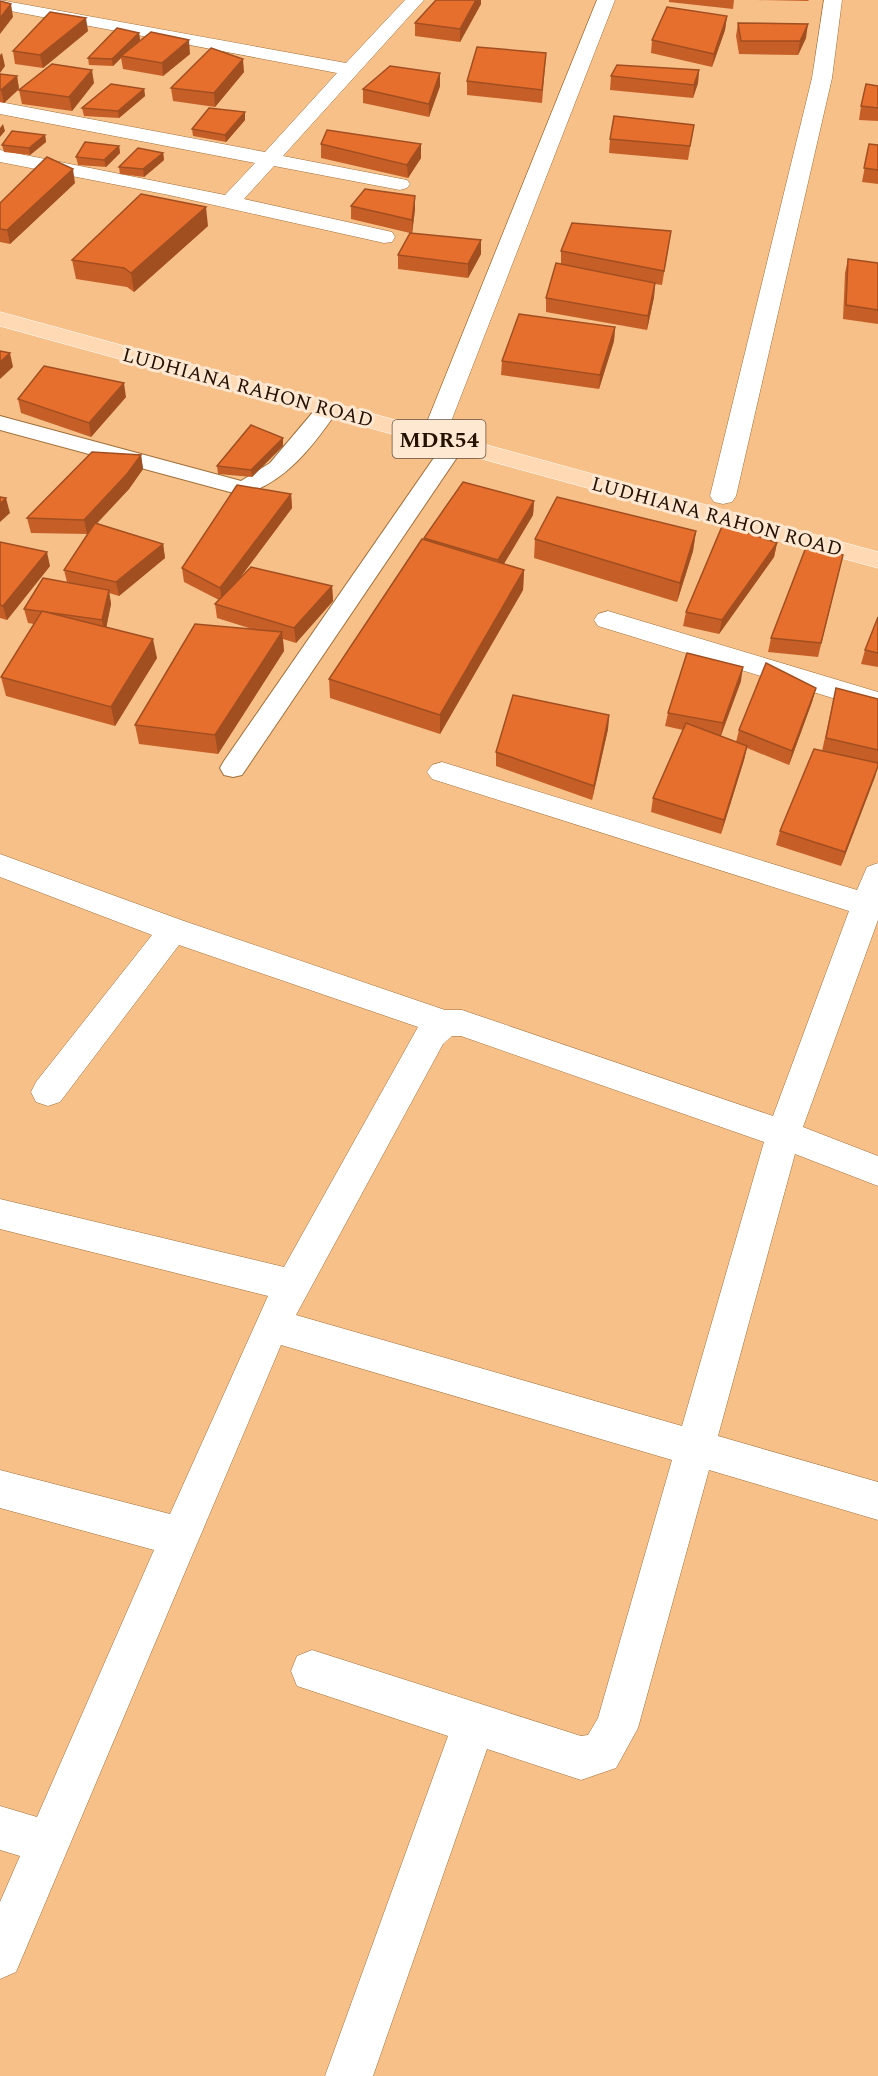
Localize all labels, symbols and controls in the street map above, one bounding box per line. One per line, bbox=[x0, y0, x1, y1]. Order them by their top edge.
street label: LUDHIANA RAHON ROAD bbox=[119, 340, 377, 436]
road number: MDR54 bbox=[392, 420, 486, 458]
street label: LUDHIANA RAHON ROAD bbox=[588, 469, 846, 565]

